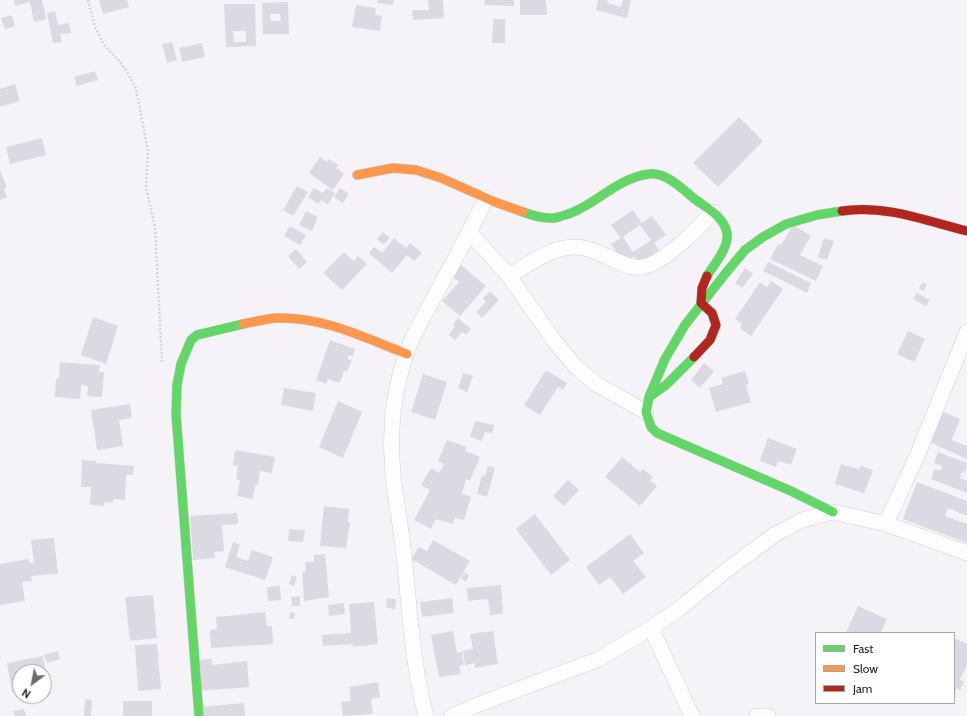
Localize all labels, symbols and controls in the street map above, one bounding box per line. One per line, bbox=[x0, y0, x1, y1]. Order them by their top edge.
legend bbox=[815, 632, 955, 704]
text: Fast bbox=[853, 641, 873, 656]
text: Slow bbox=[853, 661, 878, 676]
north arrow bbox=[12, 664, 52, 704]
text: Jam bbox=[853, 681, 872, 696]
text: N bbox=[19, 685, 33, 701]

